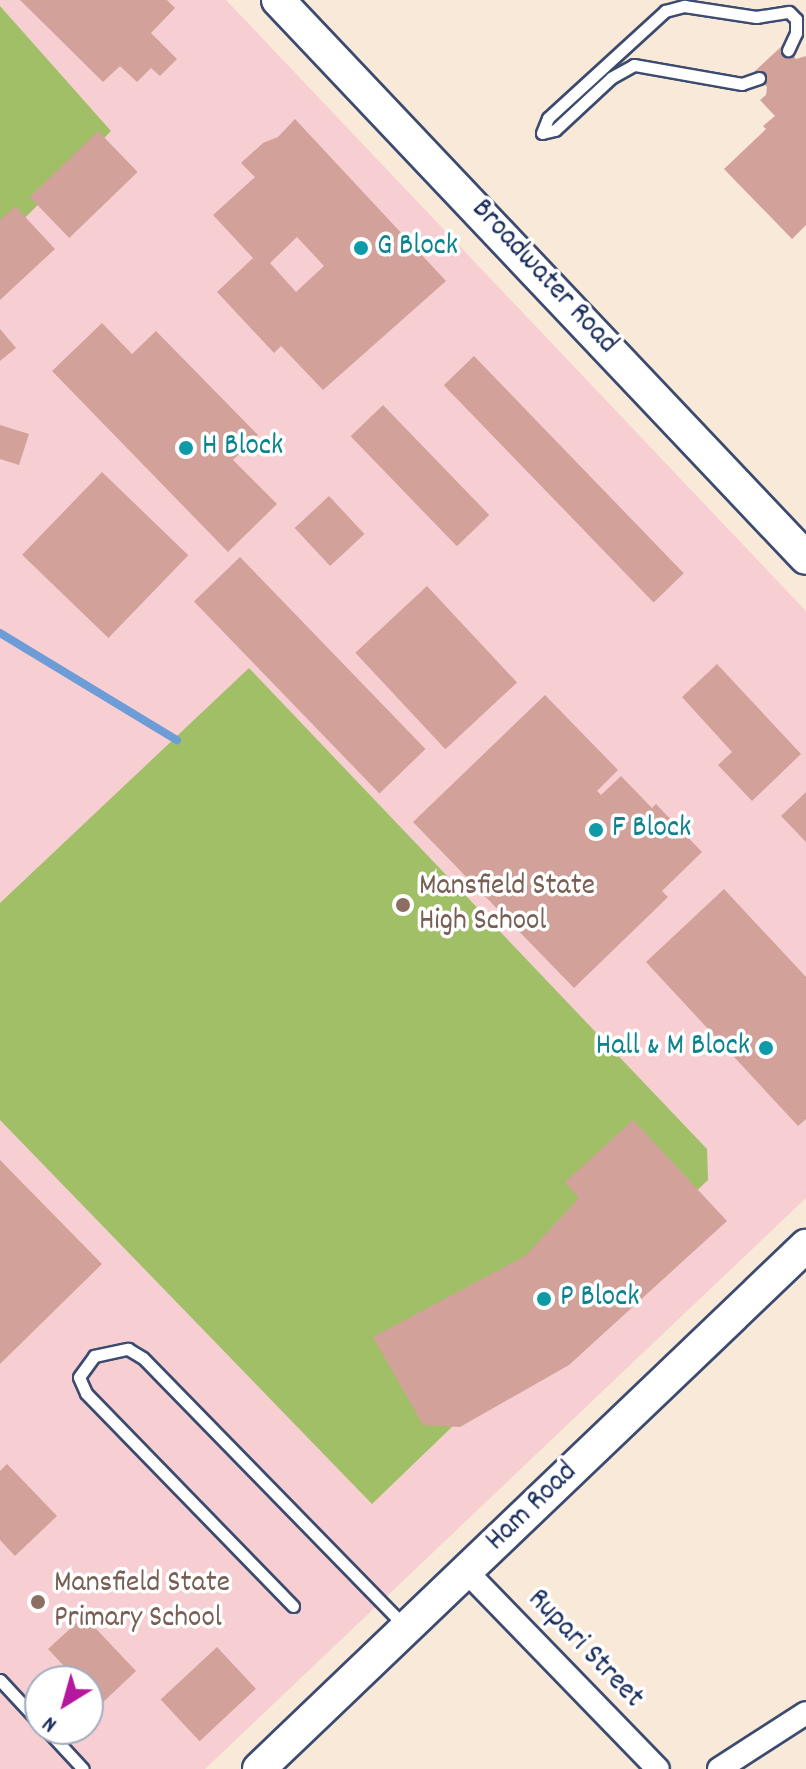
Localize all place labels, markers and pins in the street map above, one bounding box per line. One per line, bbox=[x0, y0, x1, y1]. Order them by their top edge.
place label: G Block bbox=[377, 230, 458, 266]
marker: G Block bbox=[352, 239, 370, 257]
place label: H Block bbox=[202, 430, 283, 466]
marker: H Block bbox=[177, 439, 195, 457]
place label: F Block bbox=[612, 812, 691, 848]
marker: F Block bbox=[587, 821, 605, 839]
place label: Mansfield State High School bbox=[419, 870, 595, 940]
marker: Mansfield State High School bbox=[394, 896, 412, 914]
place label: Hall & M Block bbox=[596, 1030, 750, 1066]
marker: Hall & M Block bbox=[757, 1039, 775, 1057]
place label: P Block bbox=[560, 1281, 640, 1317]
marker: P Block bbox=[535, 1290, 553, 1308]
place label: Mansfield State Primary School bbox=[54, 1567, 230, 1638]
marker: Mansfield State Primary School bbox=[29, 1593, 47, 1611]

